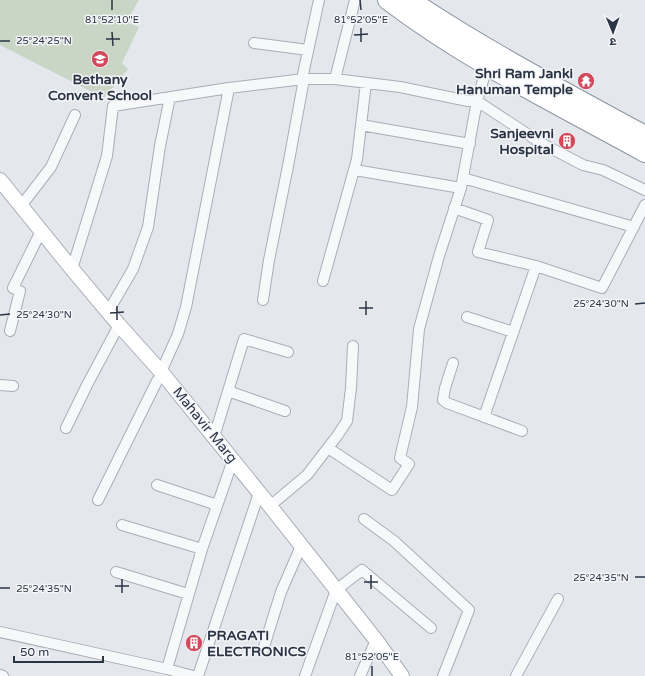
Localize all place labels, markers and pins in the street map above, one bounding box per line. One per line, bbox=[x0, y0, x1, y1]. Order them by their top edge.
school or university icon: Bethany Convent School bbox=[90, 49, 110, 69]
place label: Shri Ram Janki Hanuman Temple bbox=[456, 65, 573, 98]
place label: Bethany Convent School bbox=[48, 71, 152, 104]
temple icon: Shri Ram Janki Hanuman Temple bbox=[576, 71, 596, 91]
place label: Sanjeevni Hospital bbox=[490, 125, 554, 158]
building icon: Sanjeevni Hospital bbox=[557, 131, 577, 151]
place label: PRAGATI ELECTRONICS bbox=[207, 627, 306, 660]
building icon: PRAGATI ELECTRONICS bbox=[184, 633, 204, 653]

